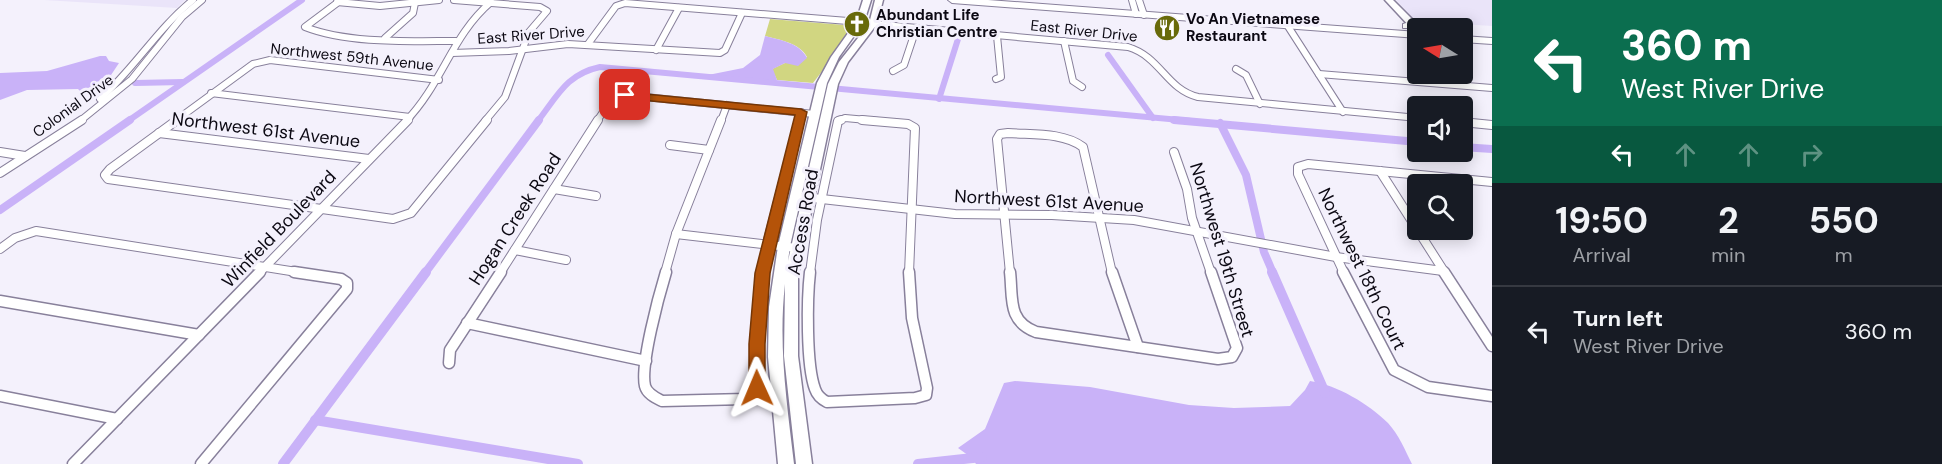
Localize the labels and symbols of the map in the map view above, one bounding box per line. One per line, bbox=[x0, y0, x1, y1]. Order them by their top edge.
place label: Abundant Life Christian Centre bbox=[876, 5, 997, 42]
church icon: Abundant Life Christian Centre bbox=[842, 9, 872, 39]
place label: Vo An Vietnamese Restaurant bbox=[1186, 9, 1320, 46]
restaurant icon: Vo An Vietnamese Restaurant bbox=[1152, 13, 1182, 43]
street label: East River Drive bbox=[1030, 15, 1138, 47]
north arrow bbox=[1407, 18, 1473, 84]
street label: East River Drive bbox=[477, 21, 585, 49]
street label: Northwest 59th Avenue bbox=[270, 39, 434, 75]
pin bbox=[599, 69, 650, 120]
street label: Colonial Drive bbox=[29, 70, 117, 142]
street label: Northwest 61st Avenue bbox=[170, 107, 362, 153]
street label: Hogan Creek Road bbox=[463, 148, 567, 290]
street label: Northwest 19th Street bbox=[1184, 160, 1260, 340]
street label: Winfield Boulevard bbox=[217, 165, 341, 293]
street label: Access Road bbox=[782, 167, 824, 277]
street label: Northwest 61st Avenue bbox=[954, 184, 1144, 218]
street label: Northwest 18th Court bbox=[1312, 184, 1412, 354]
position arrow bbox=[725, 356, 789, 420]

